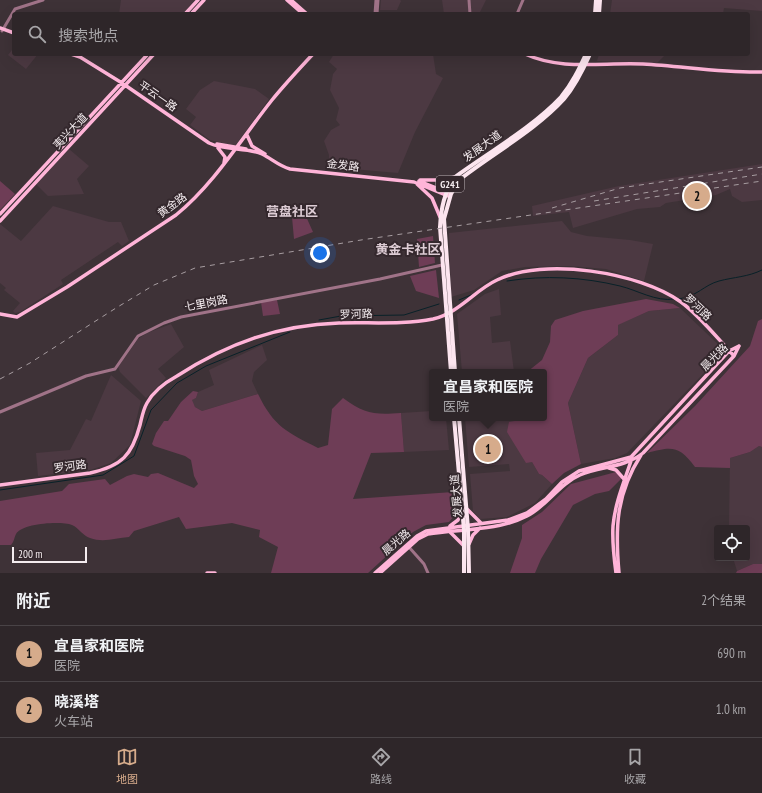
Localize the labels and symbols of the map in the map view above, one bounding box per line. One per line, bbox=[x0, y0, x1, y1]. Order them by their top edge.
street label: 平云一路 bbox=[136, 78, 180, 114]
street label: 夷兴大道 bbox=[50, 110, 90, 152]
street label: 发展大道 bbox=[460, 127, 504, 165]
street label: 金发路 bbox=[326, 156, 360, 174]
road number: G241 bbox=[436, 176, 464, 192]
pin: 2 bbox=[684, 181, 710, 211]
street label: 黄金路 bbox=[155, 189, 189, 221]
district label: 营盘社区 bbox=[266, 203, 318, 220]
district label: 黄金卡社区 bbox=[375, 241, 441, 258]
your location bbox=[310, 243, 330, 263]
street label: 罗河路 bbox=[681, 291, 715, 323]
street label: 七里岗路 bbox=[183, 292, 229, 314]
street label: 罗河路 bbox=[339, 306, 373, 322]
street label: 晨光路 bbox=[697, 340, 731, 374]
pin: 1 bbox=[475, 434, 501, 464]
street label: 罗河路 bbox=[53, 457, 87, 475]
street label: 发展大道 bbox=[447, 473, 465, 519]
street label: 晨光路 bbox=[379, 526, 413, 558]
scale bar bbox=[12, 545, 87, 564]

